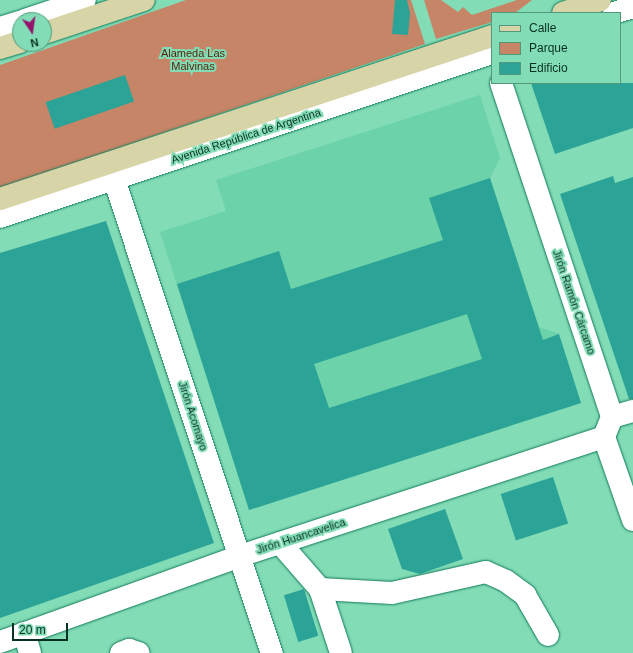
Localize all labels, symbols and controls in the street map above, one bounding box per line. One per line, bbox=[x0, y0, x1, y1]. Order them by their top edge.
north arrow bbox=[12, 12, 52, 52]
legend bbox=[491, 12, 621, 84]
text: Calle bbox=[529, 21, 556, 35]
text: N bbox=[29, 36, 40, 49]
text: Parque bbox=[529, 41, 568, 55]
park label: Alameda Las Malvinas bbox=[161, 47, 225, 73]
text: Edificio bbox=[529, 61, 568, 75]
street label: Avenida República de Argentina bbox=[169, 105, 323, 167]
street label: Jirón Ramón Cárcamo bbox=[550, 248, 598, 356]
street label: Jirón Acomayo bbox=[175, 379, 211, 453]
street label: Jirón Huancavelica bbox=[255, 515, 347, 557]
scale bar bbox=[14, 615, 70, 641]
text: 20 m bbox=[19, 623, 46, 637]

